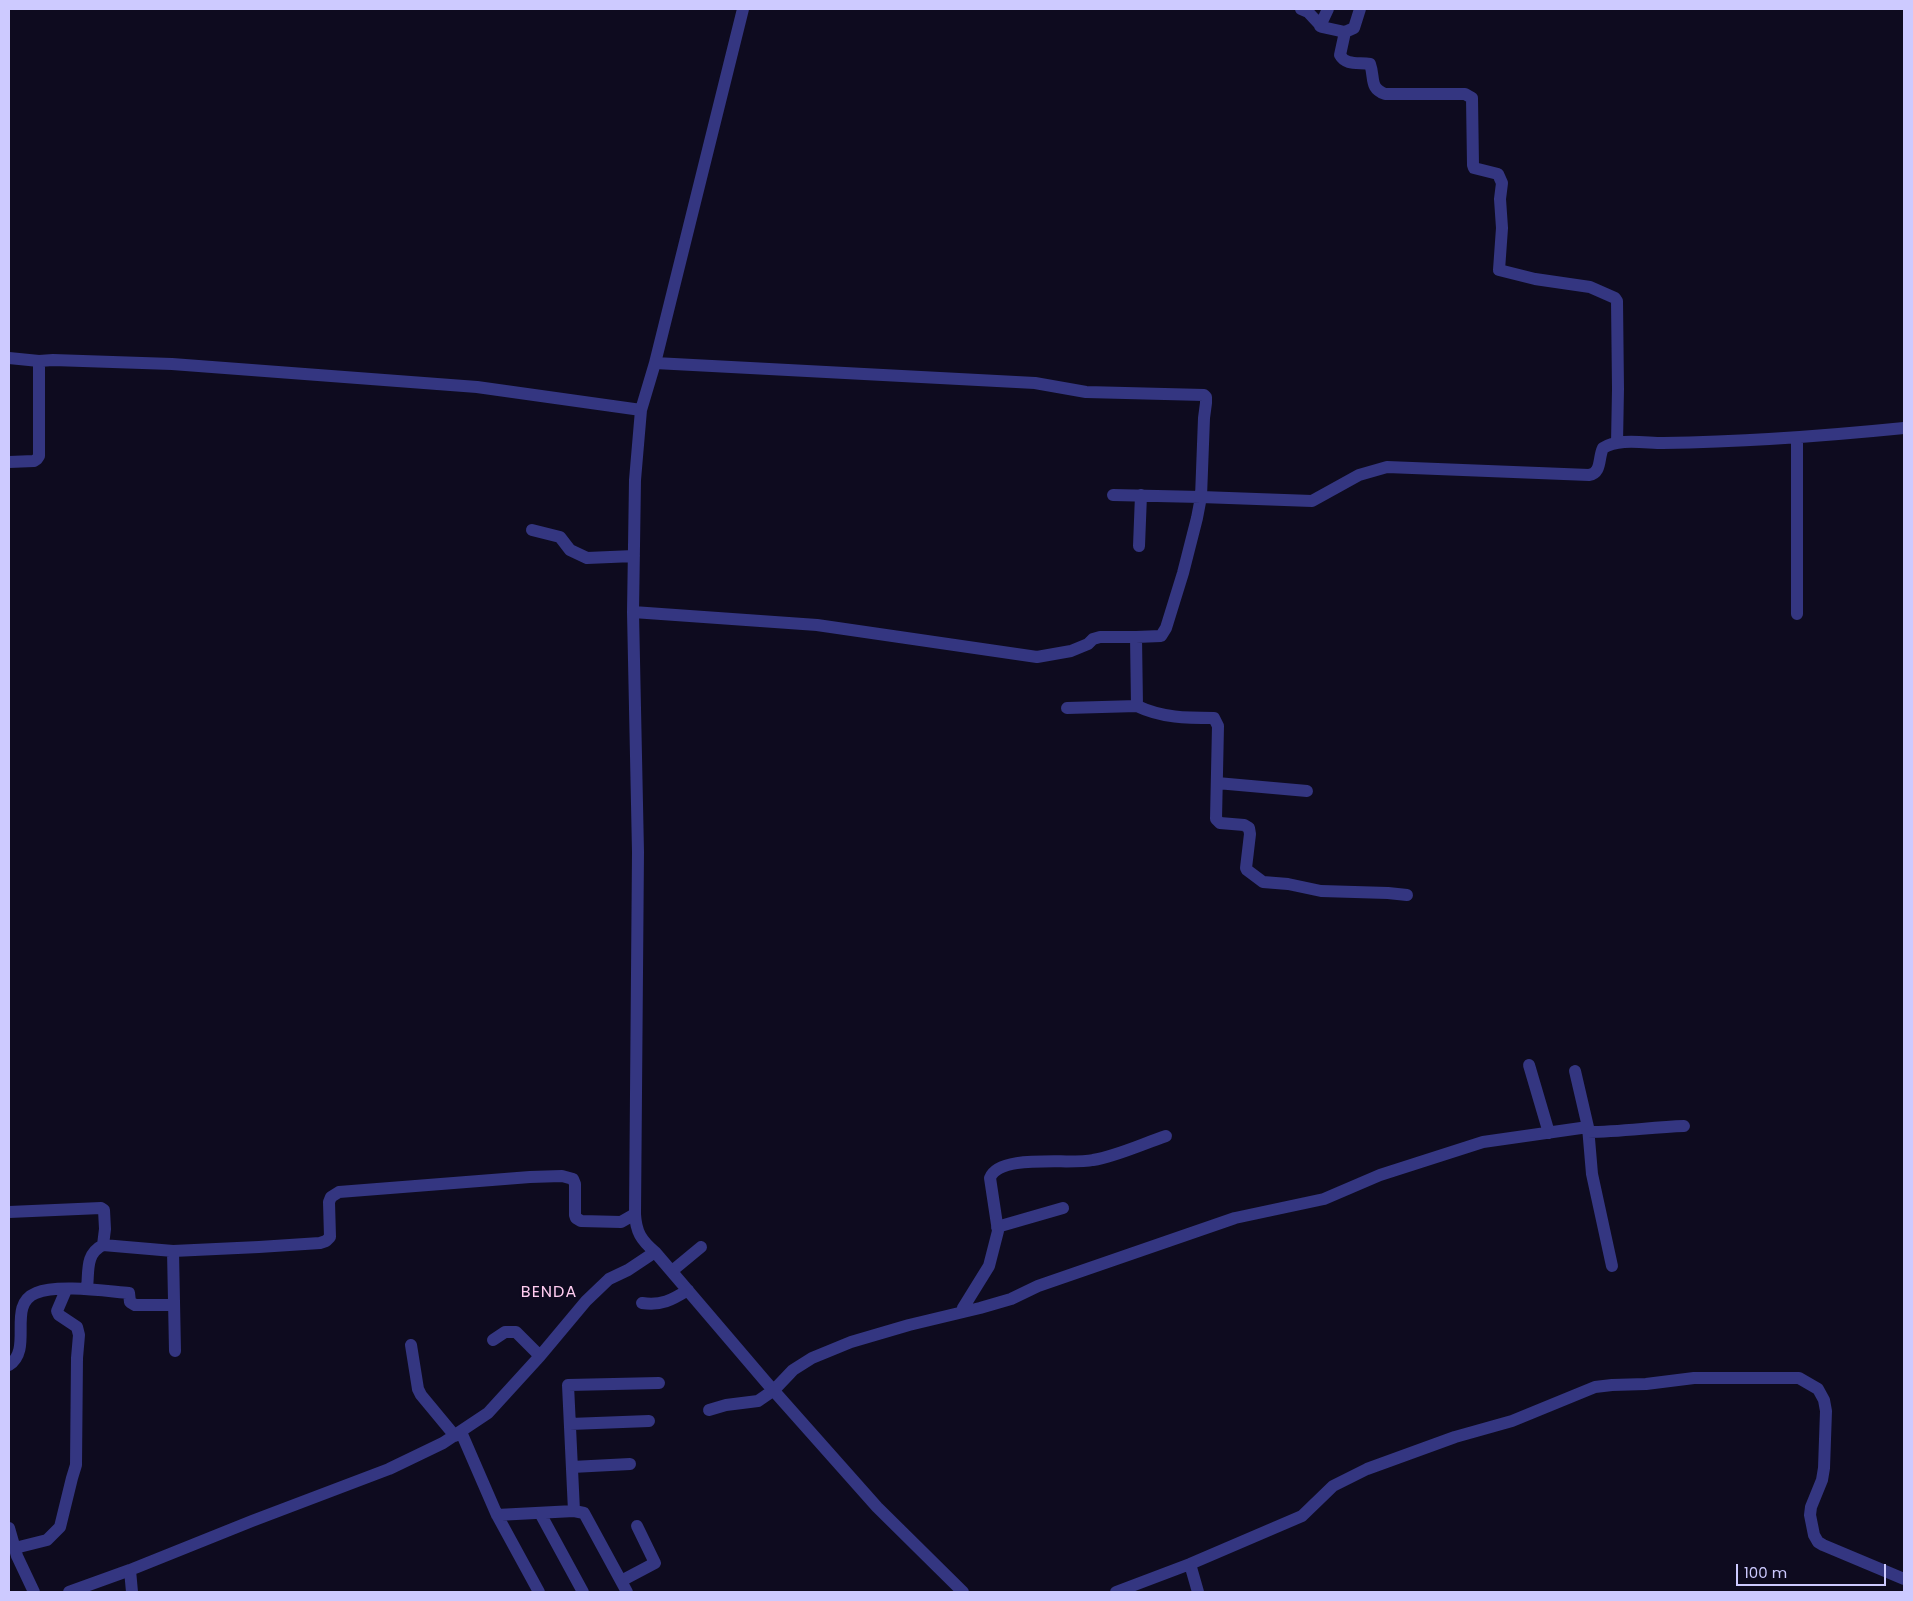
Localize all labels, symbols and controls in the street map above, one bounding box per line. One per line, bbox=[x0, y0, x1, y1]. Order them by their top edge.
district label: BENDA bbox=[520, 1283, 578, 1303]
scale bar bbox=[1738, 1554, 1888, 1586]
text: 100 m bbox=[1744, 1562, 1787, 1583]

